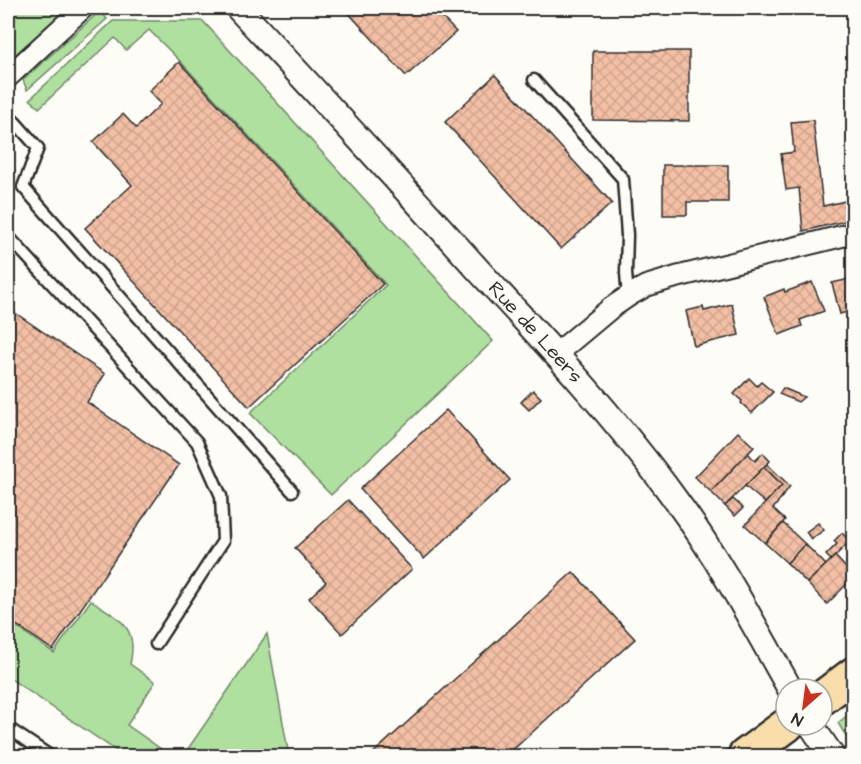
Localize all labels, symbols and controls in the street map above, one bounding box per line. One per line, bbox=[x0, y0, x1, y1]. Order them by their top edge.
street label: Rue de Leers bbox=[482, 275, 589, 389]
north arrow bbox=[774, 677, 834, 737]
text: N bbox=[788, 707, 807, 731]

